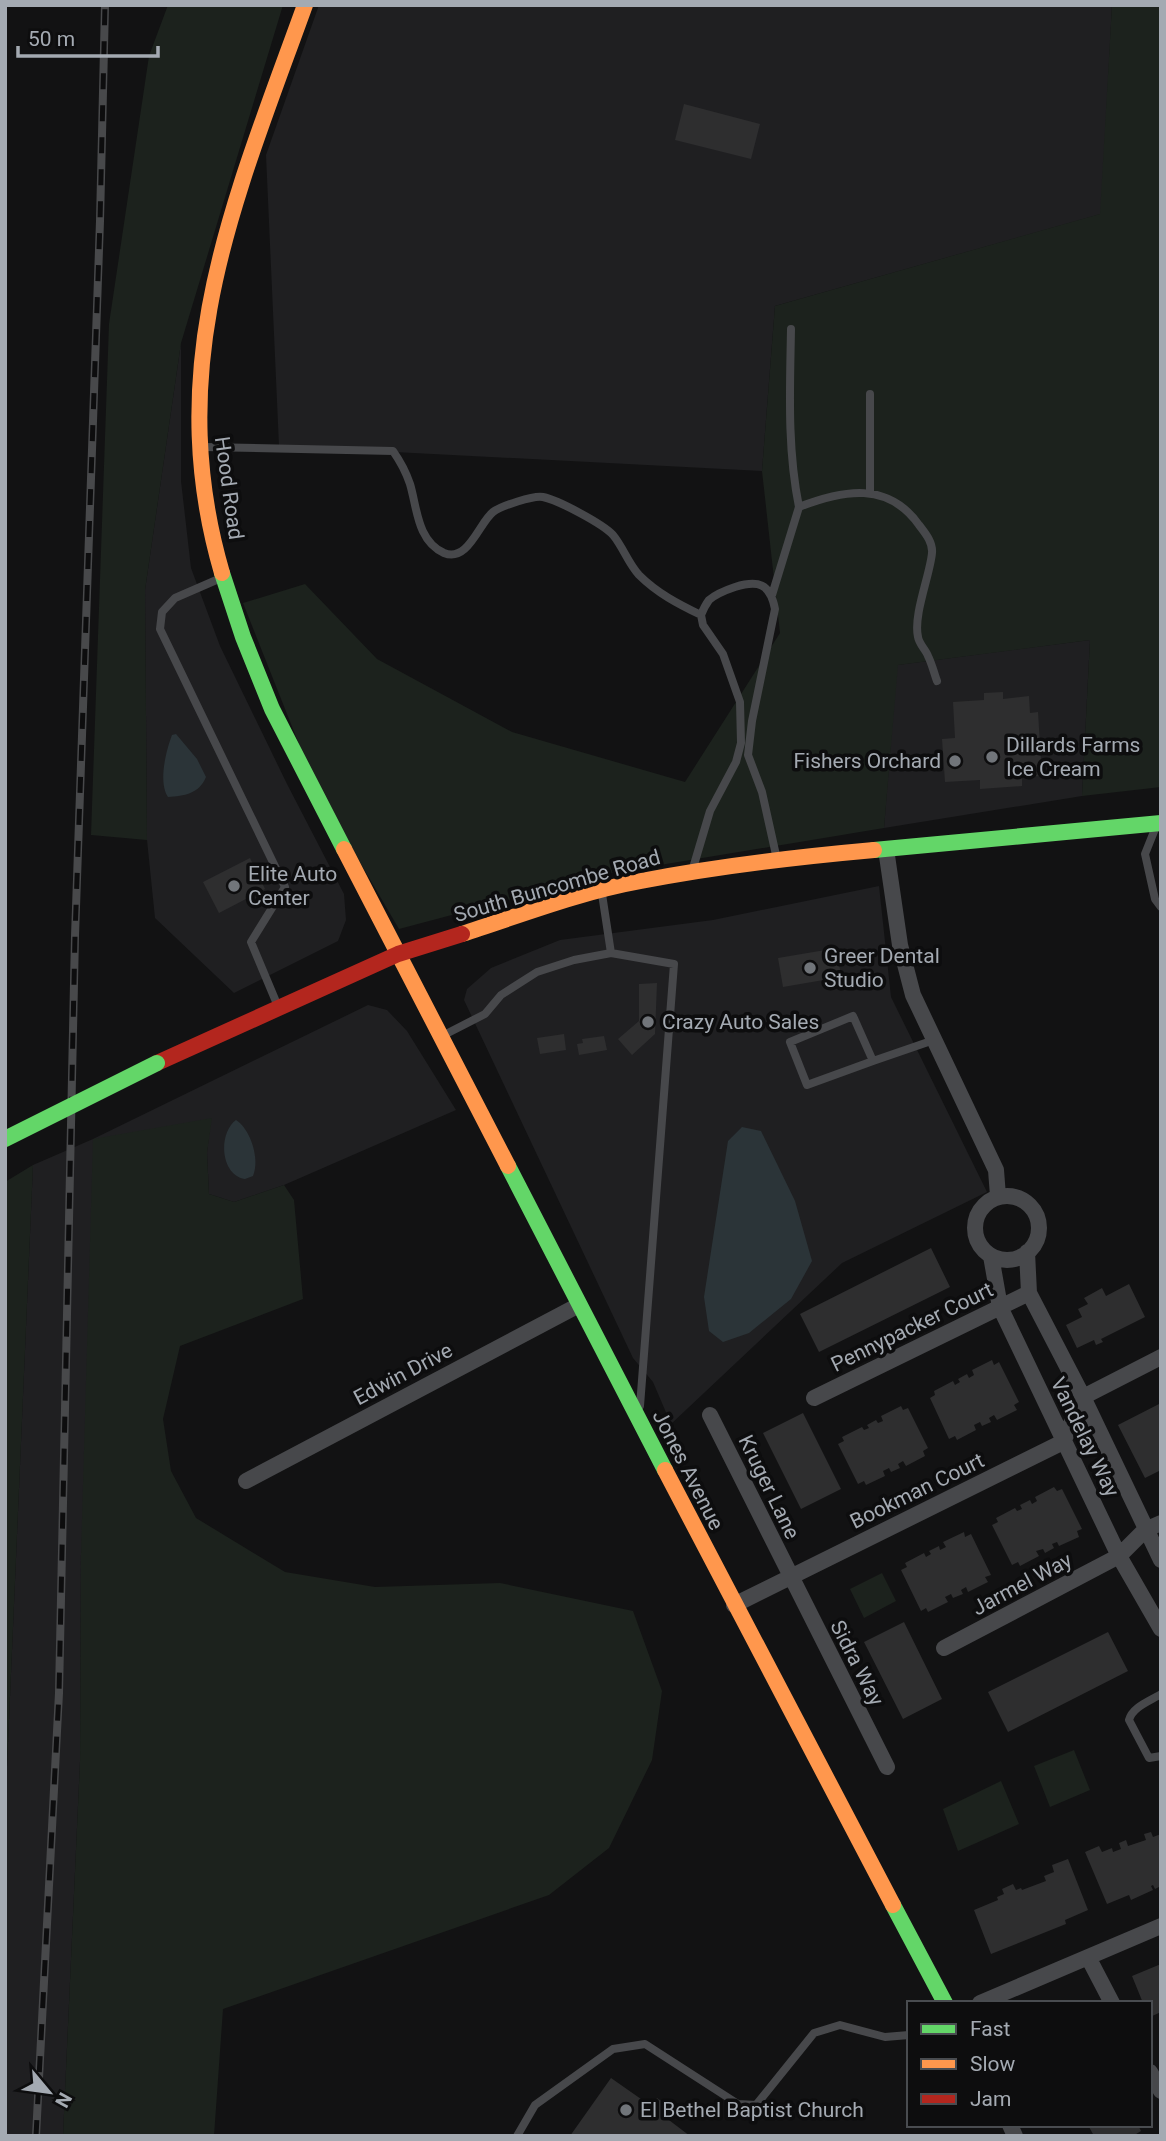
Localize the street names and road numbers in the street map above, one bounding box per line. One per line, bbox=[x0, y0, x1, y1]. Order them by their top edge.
street label: Hood Road bbox=[210, 435, 248, 541]
street label: South Buncombe Road bbox=[451, 845, 663, 927]
street label: Pennypacker Court bbox=[827, 1277, 997, 1377]
street label: Edwin Drive bbox=[349, 1338, 457, 1410]
street label: Vandelay Way bbox=[1046, 1373, 1124, 1501]
street label: Jones Avenue bbox=[648, 1406, 728, 1534]
street label: Kruger Lane bbox=[734, 1431, 804, 1543]
street label: Bookman Court bbox=[846, 1448, 988, 1534]
street label: Jarmel Way bbox=[968, 1548, 1076, 1620]
street label: Sidra Way bbox=[825, 1616, 889, 1710]

